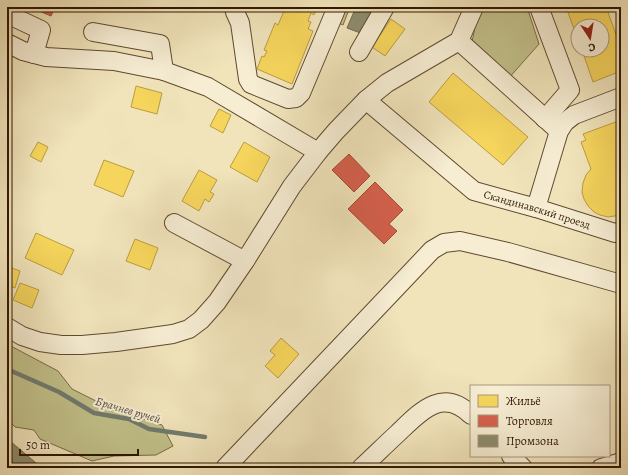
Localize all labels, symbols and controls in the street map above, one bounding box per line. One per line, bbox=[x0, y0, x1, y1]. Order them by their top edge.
north arrow bbox=[570, 18, 610, 58]
text: С bbox=[587, 39, 597, 55]
street label: Скандинавский проезд bbox=[482, 187, 593, 232]
legend bbox=[470, 385, 610, 457]
water label: Брачнев ручей bbox=[94, 393, 163, 427]
text: Жильё bbox=[506, 393, 541, 409]
text: Торговля bbox=[506, 413, 553, 429]
scale bar bbox=[20, 431, 138, 457]
text: Промзона bbox=[506, 433, 559, 449]
text: 50 m bbox=[26, 437, 50, 453]

